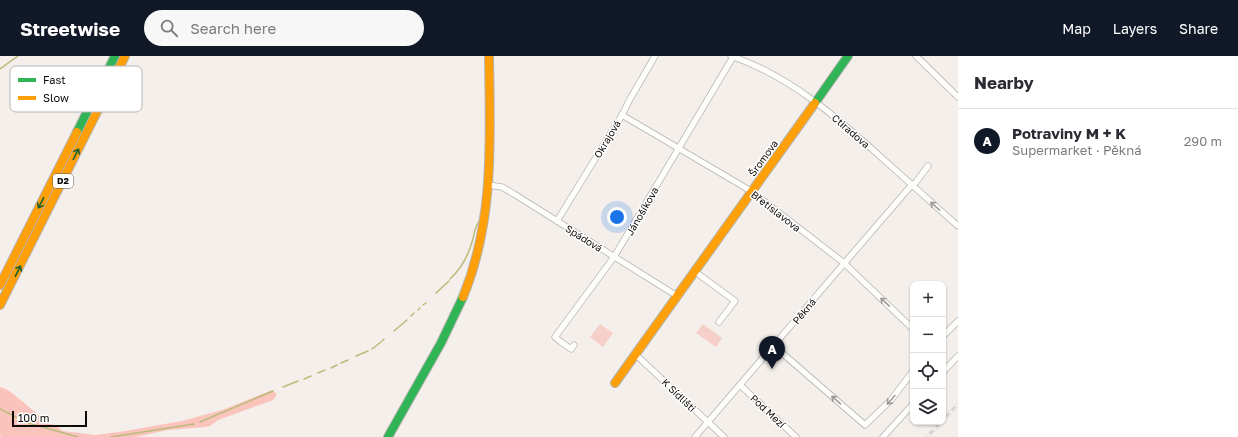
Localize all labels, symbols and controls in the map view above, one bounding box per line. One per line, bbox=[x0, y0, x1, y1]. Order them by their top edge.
search box bbox=[144, 10, 424, 46]
text: Streetwise bbox=[20, 17, 120, 40]
icon: search bbox=[158, 17, 180, 39]
text: Search here bbox=[190, 19, 276, 37]
text: Map bbox=[1062, 20, 1091, 37]
text: Layers bbox=[1113, 20, 1157, 37]
text: Share bbox=[1179, 20, 1218, 37]
legend bbox=[10, 66, 142, 112]
text: Nearby bbox=[974, 72, 1034, 93]
text: Fast bbox=[43, 73, 66, 86]
text: Slow bbox=[43, 91, 69, 104]
street label: Ctiradova bbox=[830, 111, 872, 151]
street label: Okrajová bbox=[591, 118, 623, 160]
text: Potraviny M + K bbox=[1012, 124, 1126, 142]
text: A bbox=[982, 133, 992, 149]
text: 290 m bbox=[1184, 133, 1222, 149]
street label: Šromova bbox=[745, 137, 780, 178]
text: Supermarket · Pěkná bbox=[1012, 142, 1142, 158]
one-way arrow bbox=[73, 149, 80, 161]
road number: D2 bbox=[53, 174, 73, 188]
street label: Jánošíkova bbox=[623, 185, 661, 237]
street label: Břetislavova bbox=[749, 188, 803, 234]
one-way arrow bbox=[37, 197, 44, 209]
one-way arrow bbox=[930, 201, 940, 210]
your location bbox=[607, 207, 627, 227]
street label: Spádová bbox=[563, 222, 605, 254]
one-way arrow bbox=[14, 265, 22, 277]
map controls bbox=[910, 281, 946, 425]
button: + bbox=[910, 281, 946, 317]
street label: Pěkná bbox=[790, 296, 818, 326]
one-way arrow bbox=[880, 297, 890, 307]
button: − bbox=[910, 317, 946, 353]
pin: A bbox=[759, 336, 785, 369]
button: locate bbox=[910, 353, 946, 389]
street label: K Sídlišti bbox=[660, 376, 698, 414]
button: layers bbox=[910, 389, 946, 425]
street label: Pod Mezí bbox=[748, 392, 789, 431]
one-way arrow bbox=[830, 395, 841, 404]
one-way arrow bbox=[886, 395, 895, 405]
scale bar bbox=[12, 409, 87, 428]
text: 100 m bbox=[18, 411, 49, 424]

